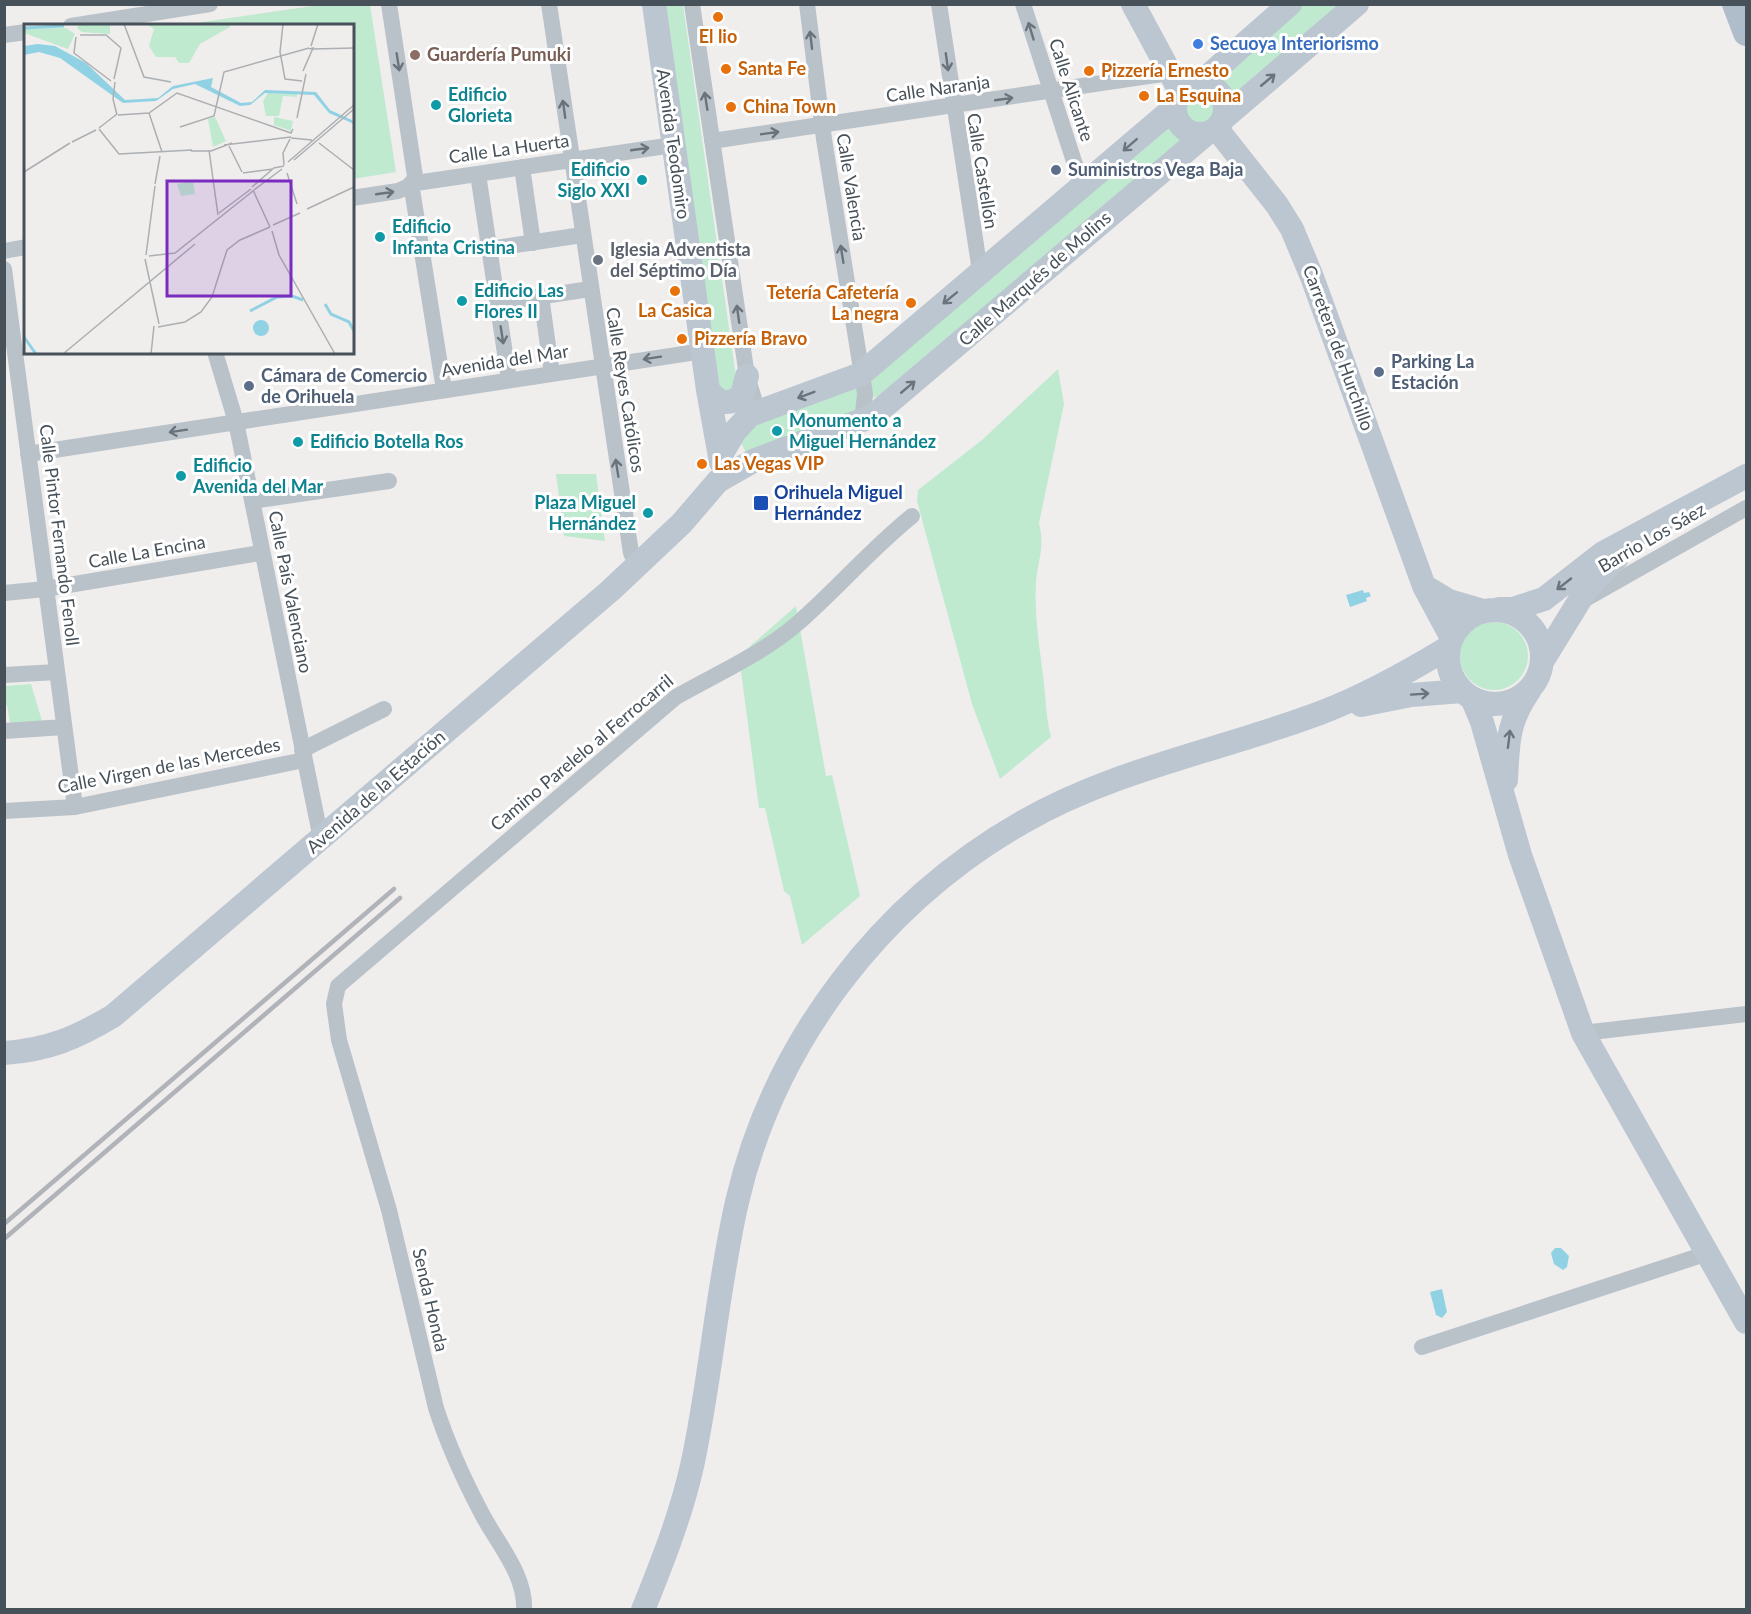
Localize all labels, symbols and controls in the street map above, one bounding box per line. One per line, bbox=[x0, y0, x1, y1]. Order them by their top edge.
marker: El lio bbox=[711, 10, 725, 24]
one-way arrow bbox=[1025, 22, 1036, 41]
inset map bbox=[24, 24, 354, 354]
place label: El lio bbox=[699, 25, 737, 47]
one-way arrow bbox=[806, 31, 817, 51]
place label: Secuoya Interiorismo bbox=[1210, 32, 1379, 54]
street label: Calle Alicante bbox=[1045, 35, 1099, 144]
marker: Secuoya Interiorismo bbox=[1191, 37, 1205, 51]
place label: Guardería Pumuki bbox=[427, 43, 571, 65]
marker: Guardería Pumuki bbox=[408, 48, 422, 62]
one-way arrow bbox=[392, 52, 403, 72]
one-way arrow bbox=[941, 52, 952, 72]
place label: Santa Fe bbox=[738, 57, 807, 79]
place label: Pizzería Ernesto bbox=[1101, 59, 1229, 81]
marker: Santa Fe bbox=[719, 62, 733, 76]
marker: Pizzería Ernesto bbox=[1082, 64, 1096, 78]
street label: Avenida Teodomiro bbox=[653, 67, 695, 220]
street label: Calle Naranja bbox=[885, 70, 991, 106]
one-way arrow bbox=[1260, 73, 1275, 87]
place label: Edificio Glorieta bbox=[448, 83, 513, 126]
place label: La Esquina bbox=[1156, 84, 1241, 106]
marker: La Esquina bbox=[1137, 89, 1151, 103]
one-way arrow bbox=[700, 91, 711, 111]
one-way arrow bbox=[994, 93, 1014, 104]
place label: China Town bbox=[743, 95, 836, 117]
marker: Edificio Glorieta bbox=[429, 98, 443, 112]
one-way arrow bbox=[558, 100, 569, 120]
marker: China Town bbox=[724, 100, 738, 114]
street label: Calle Castellón bbox=[963, 111, 1003, 230]
one-way arrow bbox=[760, 127, 779, 138]
street label: Calle La Huerta bbox=[447, 129, 571, 167]
street label: Calle Valencia bbox=[833, 132, 871, 242]
one-way arrow bbox=[1122, 138, 1138, 151]
one-way arrow bbox=[630, 144, 649, 155]
place label: Edificio Siglo XXI bbox=[557, 158, 630, 201]
place label: Suministros Vega Baja bbox=[1068, 158, 1244, 180]
marker: Suministros Vega Baja bbox=[1049, 163, 1063, 177]
marker: Edificio Siglo XXI bbox=[635, 173, 649, 187]
one-way arrow bbox=[375, 188, 395, 199]
street label: Calle Marqués de Molins bbox=[954, 206, 1115, 350]
place label: Edificio Infanta Cristina bbox=[392, 215, 515, 258]
marker: Edificio Infanta Cristina bbox=[373, 230, 387, 244]
place label: Iglesia Adventista del Séptimo Día bbox=[610, 238, 751, 281]
one-way arrow bbox=[837, 245, 848, 264]
marker: Iglesia Adventista del Séptimo Día bbox=[591, 253, 605, 267]
street label: Carretera de Hurchillo bbox=[1299, 262, 1379, 433]
place label: Edificio Las Flores II bbox=[474, 279, 564, 322]
place label: Tetería Cafetería La negra bbox=[767, 281, 899, 324]
marker: La Casica bbox=[668, 284, 682, 298]
one-way arrow bbox=[942, 292, 958, 305]
marker: Edificio Las Flores II bbox=[455, 294, 469, 308]
marker: Tetería Cafetería La negra bbox=[904, 296, 918, 310]
place label: La Casica bbox=[638, 299, 712, 321]
one-way arrow bbox=[732, 305, 743, 325]
street label: Calle Reyes Católicos bbox=[602, 306, 650, 474]
one-way arrow bbox=[497, 325, 508, 345]
place label: Pizzería Bravo bbox=[694, 327, 807, 349]
marker: Pizzería Bravo bbox=[675, 332, 689, 346]
street label: Avenida del Mar bbox=[440, 339, 570, 381]
place label: Parking La Estación bbox=[1391, 350, 1474, 393]
one-way arrow bbox=[643, 353, 662, 364]
place label: Cámara de Comercio de Orihuela bbox=[261, 364, 427, 407]
marker: Parking La Estación bbox=[1372, 365, 1386, 379]
marker: Cámara de Comercio de Orihuela bbox=[242, 379, 256, 393]
one-way arrow bbox=[900, 380, 915, 394]
one-way arrow bbox=[797, 391, 816, 402]
place label: Monumento a Miguel Hernández bbox=[789, 409, 936, 452]
street label: Calle Pintor Fernando Fenoll bbox=[35, 423, 84, 647]
marker: Monumento a Miguel Hernández bbox=[770, 424, 784, 438]
one-way arrow bbox=[169, 426, 188, 437]
place label: Edificio Botella Ros bbox=[310, 430, 463, 452]
marker: Edificio Botella Ros bbox=[291, 435, 305, 449]
place label: Las Vegas VIP bbox=[714, 452, 824, 474]
place label: Edificio Avenida del Mar bbox=[192, 454, 324, 497]
marker: Las Vegas VIP bbox=[695, 457, 709, 471]
one-way arrow bbox=[612, 459, 623, 479]
marker: Edificio Avenida del Mar bbox=[174, 469, 188, 483]
place label: Orihuela Miguel Hernández bbox=[774, 481, 903, 524]
place label: Plaza Miguel Hernández bbox=[534, 491, 636, 534]
marker: Orihuela Miguel Hernández bbox=[752, 494, 770, 512]
street label: Barrio Los Sáez bbox=[1594, 498, 1709, 577]
marker: Plaza Miguel Hernández bbox=[641, 506, 655, 520]
street label: Calle País Valenciano bbox=[264, 509, 318, 675]
street label: Calle La Encina bbox=[87, 530, 207, 572]
one-way arrow bbox=[1556, 577, 1572, 590]
street label: Camino Parelelo al Ferrocarril bbox=[486, 669, 677, 835]
one-way arrow bbox=[1409, 689, 1429, 700]
street label: Avenida de la Estación bbox=[301, 725, 449, 857]
one-way arrow bbox=[1504, 730, 1515, 749]
street label: Calle Virgen de las Mercedes bbox=[56, 733, 282, 797]
street label: Senda Honda bbox=[408, 1246, 454, 1354]

